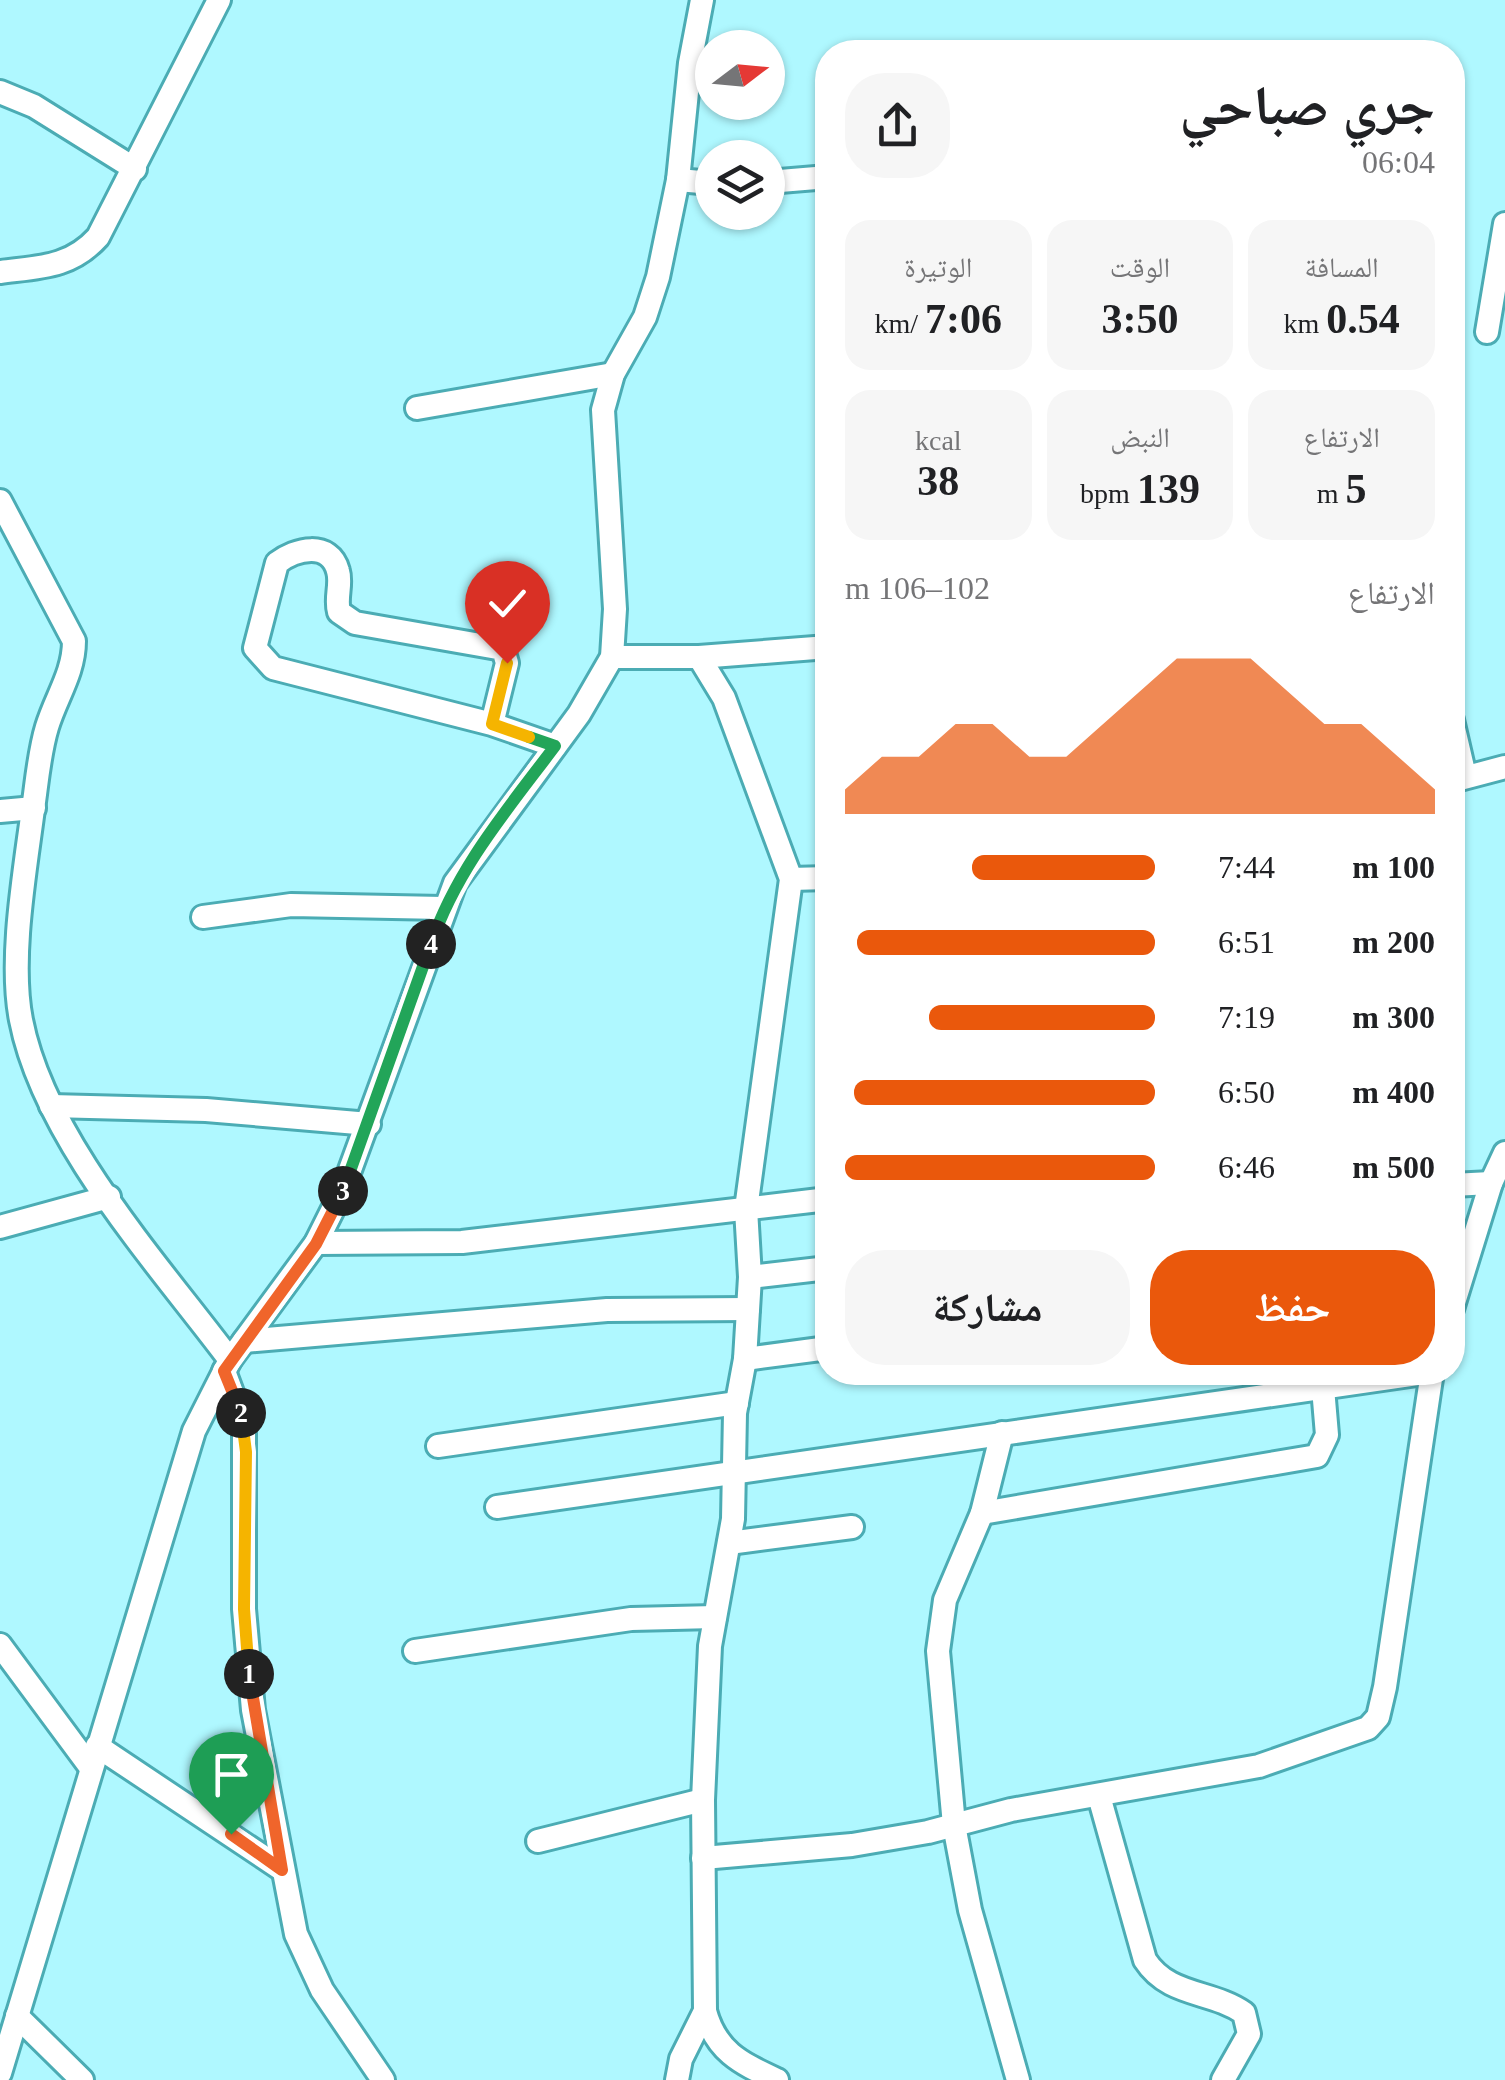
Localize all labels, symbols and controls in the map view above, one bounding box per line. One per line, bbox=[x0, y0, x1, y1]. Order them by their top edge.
north arrow bbox=[695, 30, 785, 120]
map controls bbox=[695, 30, 785, 230]
button: share bbox=[845, 73, 950, 178]
text: جري صباحي bbox=[1180, 76, 1435, 137]
button: layers bbox=[695, 140, 785, 230]
text: 06:04 bbox=[1362, 144, 1435, 180]
text: الوتيرة bbox=[904, 252, 972, 283]
text: الوقت bbox=[1110, 252, 1170, 283]
text: المسافة bbox=[1305, 252, 1379, 283]
text: 7:06 bbox=[925, 296, 1002, 342]
text: 3:50 bbox=[1102, 296, 1179, 342]
text: 0.54 bbox=[1326, 296, 1400, 342]
text: /km bbox=[875, 308, 925, 339]
text: km bbox=[1284, 308, 1326, 339]
text: النبض bbox=[1110, 422, 1170, 453]
text: الارتفاع bbox=[1303, 422, 1380, 453]
text: kcal bbox=[915, 425, 962, 456]
text: 38 bbox=[917, 458, 959, 504]
text: 139 bbox=[1137, 466, 1200, 512]
text: 5 bbox=[1346, 466, 1367, 512]
text: bpm bbox=[1080, 478, 1137, 509]
text: m bbox=[1317, 478, 1346, 509]
pin bbox=[465, 561, 550, 664]
text: 102–106 m bbox=[845, 570, 990, 606]
text: الارتفاع bbox=[1348, 575, 1435, 611]
icon: check bbox=[480, 576, 535, 631]
text: 7:44 bbox=[1218, 849, 1275, 885]
text: 100 m bbox=[1352, 849, 1435, 885]
pin: 4 bbox=[406, 919, 456, 969]
text: 6:51 bbox=[1218, 924, 1275, 960]
text: 200 m bbox=[1352, 924, 1435, 960]
text: 4 bbox=[424, 928, 438, 959]
text: 7:19 bbox=[1218, 999, 1275, 1035]
text: 300 m bbox=[1352, 999, 1435, 1035]
text: 6:50 bbox=[1218, 1074, 1275, 1110]
text: 400 m bbox=[1352, 1074, 1435, 1110]
text: 6:46 bbox=[1218, 1149, 1275, 1185]
text: 500 m bbox=[1352, 1149, 1435, 1185]
pin: 3 bbox=[318, 1166, 368, 1216]
text: 3 bbox=[336, 1175, 350, 1206]
button: مشاركة bbox=[845, 1250, 1130, 1365]
button: حفظ bbox=[1150, 1250, 1435, 1365]
pin: 2 bbox=[216, 1388, 266, 1438]
text: 2 bbox=[234, 1397, 248, 1428]
pin: 1 bbox=[224, 1649, 274, 1699]
text: 1 bbox=[242, 1658, 256, 1689]
pin bbox=[189, 1732, 274, 1835]
icon: arrive bbox=[204, 1747, 259, 1802]

